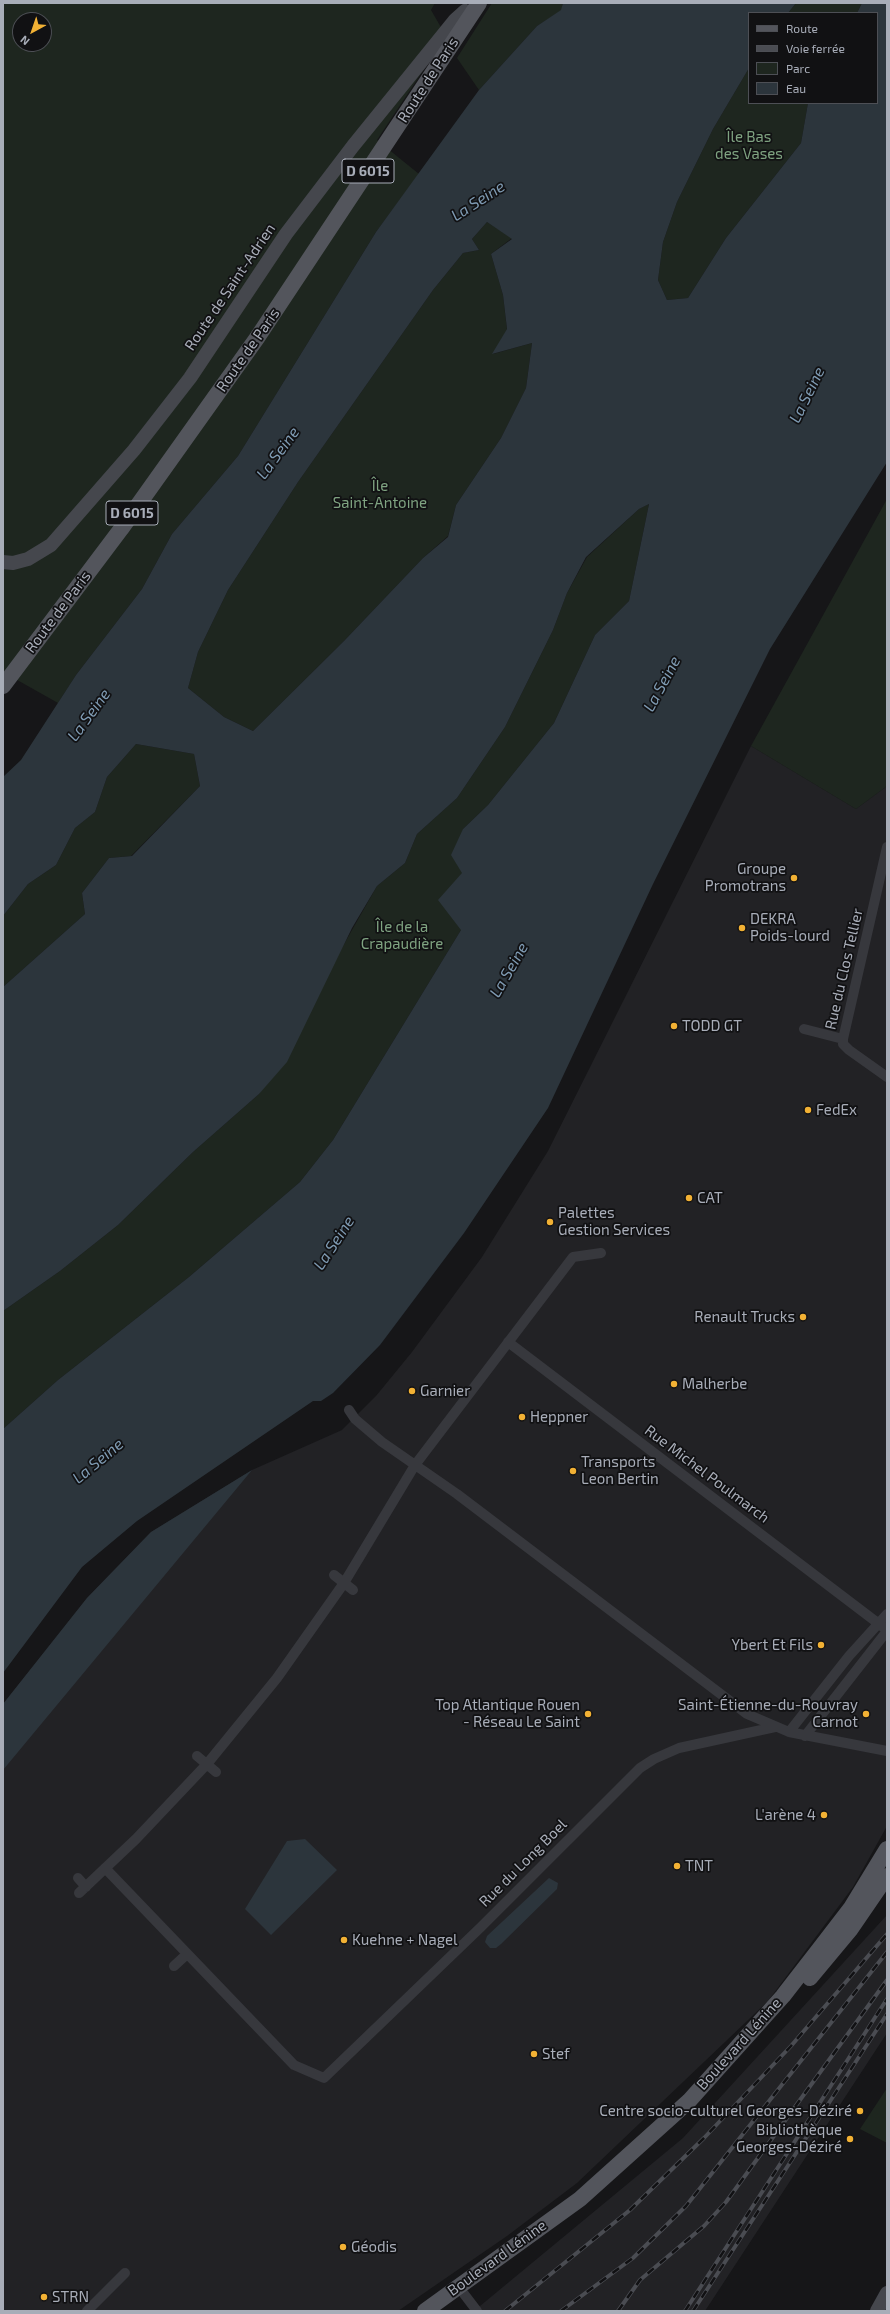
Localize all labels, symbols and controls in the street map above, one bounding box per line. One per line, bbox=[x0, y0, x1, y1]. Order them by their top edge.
north arrow bbox=[12, 12, 52, 52]
legend bbox=[748, 12, 878, 104]
text: Route bbox=[786, 21, 818, 35]
text: N bbox=[17, 33, 32, 48]
street label: Route de Paris bbox=[394, 34, 462, 126]
text: Voie ferrée bbox=[786, 41, 845, 55]
text: Parc bbox=[786, 61, 810, 75]
text: Eau bbox=[786, 81, 806, 95]
park label: Île Bas des Vases bbox=[715, 128, 783, 163]
road number: D 6015 bbox=[342, 159, 394, 183]
water label: La Seine bbox=[448, 177, 508, 225]
street label: Route de Saint-Adrien bbox=[181, 220, 279, 354]
street label: Route de Paris bbox=[213, 305, 283, 395]
water label: La Seine bbox=[785, 364, 829, 426]
water label: La Seine bbox=[253, 423, 303, 483]
park label: Île Saint-Antoine bbox=[333, 477, 427, 512]
road number: D 6015 bbox=[106, 501, 158, 525]
street label: Route de Paris bbox=[21, 568, 95, 656]
water label: La Seine bbox=[639, 653, 685, 715]
water label: La Seine bbox=[64, 685, 114, 745]
place label: Groupe Promotrans bbox=[705, 860, 786, 895]
marker: Groupe Promotrans bbox=[789, 873, 799, 883]
street label: Rue du Clos Tellier bbox=[821, 907, 867, 1031]
place label: DEKRA Poids-lourd bbox=[750, 910, 830, 945]
park label: Île de la Crapaudière bbox=[361, 918, 443, 953]
marker: DEKRA Poids-lourd bbox=[737, 923, 747, 933]
water label: La Seine bbox=[486, 939, 532, 1001]
place label: TODD GT bbox=[682, 1017, 742, 1035]
marker: TODD GT bbox=[669, 1021, 679, 1031]
place label: FedEx bbox=[816, 1101, 857, 1119]
marker: FedEx bbox=[803, 1105, 813, 1115]
place label: CAT bbox=[697, 1189, 723, 1207]
marker: CAT bbox=[684, 1193, 694, 1203]
place label: Palettes Gestion Services bbox=[558, 1204, 670, 1239]
water label: La Seine bbox=[310, 1213, 358, 1273]
marker: Palettes Gestion Services bbox=[545, 1217, 555, 1227]
place label: Renault Trucks bbox=[694, 1308, 795, 1326]
marker: Renault Trucks bbox=[798, 1312, 808, 1322]
place label: Malherbe bbox=[682, 1375, 747, 1393]
marker: Malherbe bbox=[669, 1379, 679, 1389]
place label: Garnier bbox=[420, 1382, 470, 1400]
marker: Garnier bbox=[407, 1386, 417, 1396]
place label: Heppner bbox=[530, 1408, 588, 1426]
marker: Heppner bbox=[517, 1412, 527, 1422]
street label: Rue Michel Poulmarch bbox=[641, 1421, 773, 1527]
water label: La Seine bbox=[69, 1434, 127, 1488]
place label: Transports Leon Bertin bbox=[581, 1453, 659, 1488]
marker: Transports Leon Bertin bbox=[568, 1466, 578, 1476]
place label: Ybert Et Fils bbox=[731, 1636, 813, 1654]
marker: Ybert Et Fils bbox=[816, 1640, 826, 1650]
place label: Top Atlantique Rouen - Réseau Le Saint bbox=[435, 1696, 580, 1731]
place label: Saint-Étienne-du-Rouvray Carnot bbox=[678, 1696, 858, 1731]
marker: Top Atlantique Rouen - Réseau Le Saint bbox=[583, 1709, 593, 1719]
marker: Saint-Étienne-du-Rouvray Carnot bbox=[861, 1709, 871, 1719]
place label: L'arène 4 bbox=[755, 1806, 816, 1824]
marker: L'arène 4 bbox=[819, 1810, 829, 1820]
street label: Rue du Long Boel bbox=[475, 1815, 571, 1911]
place label: TNT bbox=[685, 1857, 713, 1875]
marker: TNT bbox=[672, 1861, 682, 1871]
place label: Kuehne + Nagel bbox=[352, 1931, 457, 1949]
marker: Kuehne + Nagel bbox=[339, 1935, 349, 1945]
street label: Boulevard Lénine bbox=[693, 1994, 785, 2094]
place label: Stef bbox=[542, 2045, 570, 2063]
marker: Stef bbox=[529, 2049, 539, 2059]
place label: Centre socio-culturel Georges-Déziré bbox=[599, 2102, 852, 2120]
marker: Centre socio-culturel Georges-Déziré bbox=[855, 2106, 865, 2116]
place label: Bibliothèque Georges-Déziré bbox=[736, 2121, 842, 2156]
marker: Bibliothèque Georges-Déziré bbox=[845, 2134, 855, 2144]
street label: Boulevard Lénine bbox=[444, 2216, 550, 2300]
place label: Géodis bbox=[351, 2238, 397, 2256]
marker: Géodis bbox=[338, 2242, 348, 2252]
place label: STRN bbox=[52, 2288, 89, 2306]
marker: STRN bbox=[39, 2292, 49, 2302]

